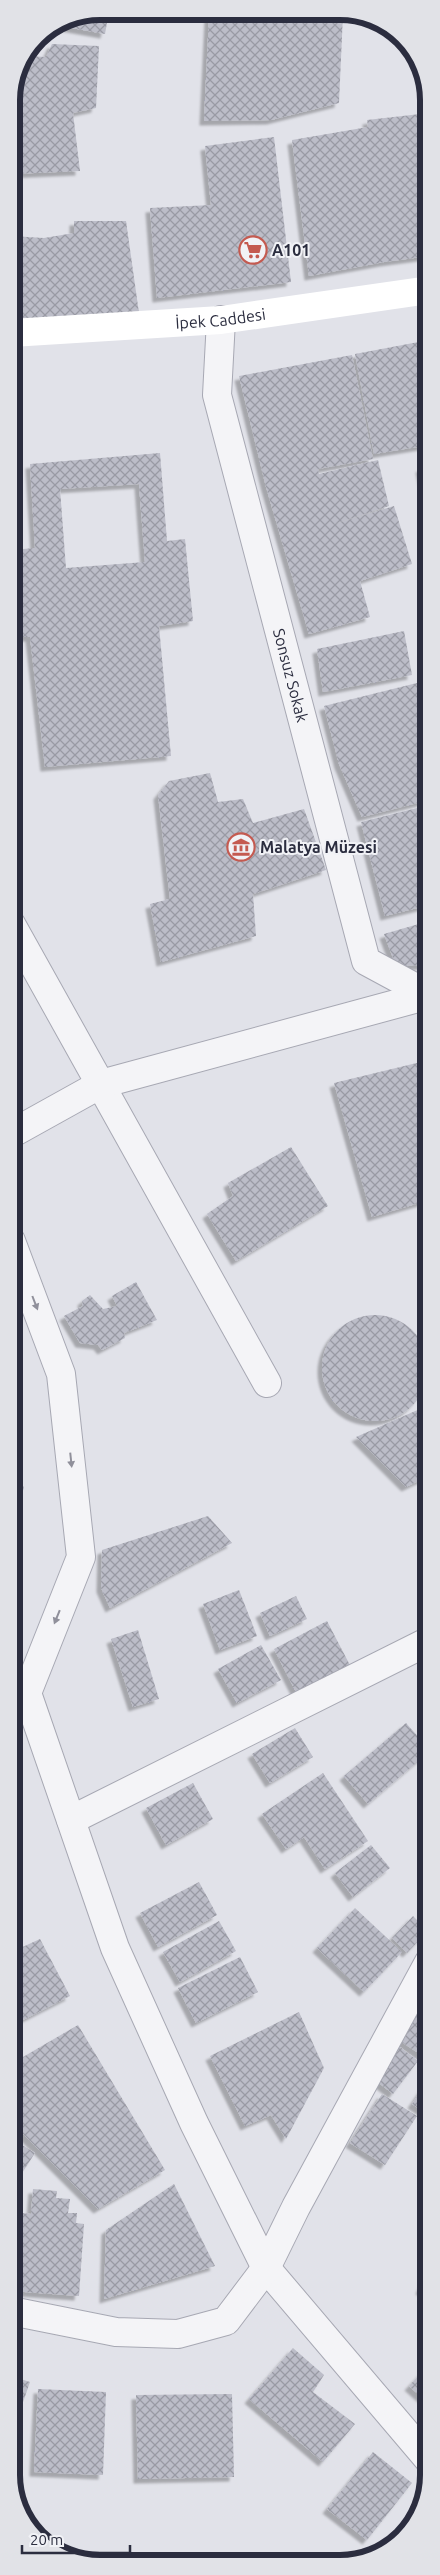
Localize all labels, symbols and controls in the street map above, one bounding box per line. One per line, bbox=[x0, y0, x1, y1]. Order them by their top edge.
supermarket icon: A101 bbox=[238, 235, 268, 265]
place label: A101 bbox=[272, 241, 310, 259]
street label: İpek Caddesi bbox=[175, 305, 267, 332]
street label: Sonsuz Sokak bbox=[270, 627, 312, 724]
museum icon: Malatya Müzesi bbox=[226, 832, 256, 862]
place label: Malatya Müzesi bbox=[260, 838, 377, 856]
one-way arrow bbox=[32, 1295, 39, 1310]
one-way arrow bbox=[67, 1452, 75, 1468]
one-way arrow bbox=[53, 1610, 61, 1625]
scale bar bbox=[22, 2522, 130, 2554]
text: 20 m bbox=[30, 2531, 63, 2548]

